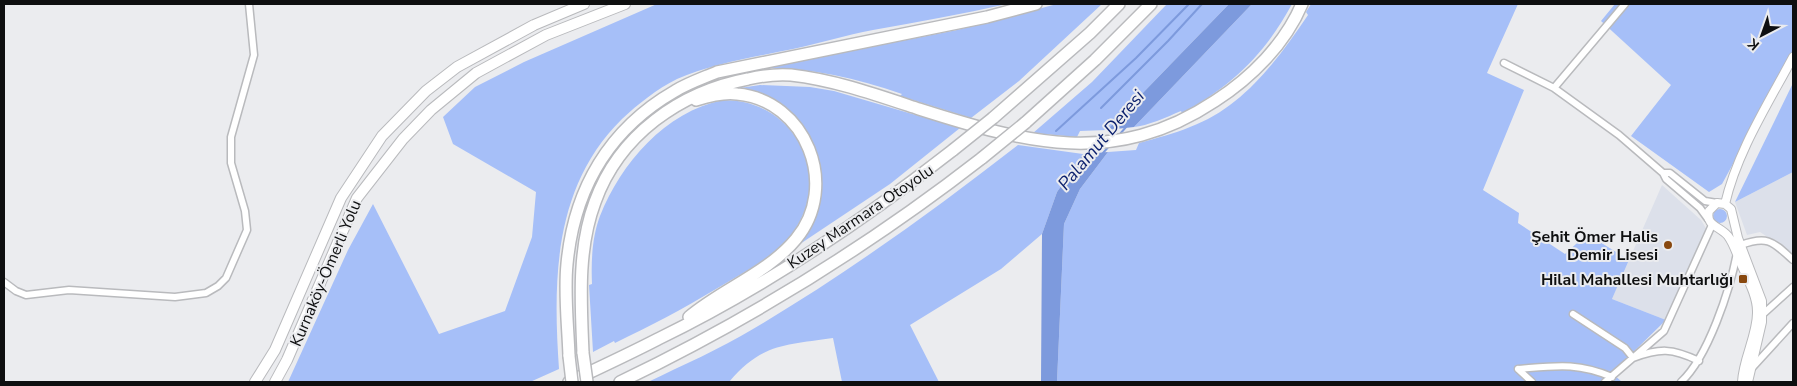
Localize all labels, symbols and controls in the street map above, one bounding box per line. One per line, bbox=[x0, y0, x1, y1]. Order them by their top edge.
north arrow bbox=[1737, 10, 1787, 60]
text: K bbox=[1744, 34, 1764, 55]
water label: Palamut Deresi bbox=[1052, 84, 1150, 195]
street label: Kuzey Marmara Otoyolu bbox=[783, 160, 938, 274]
street label: Kurnaköy-Ömerli Yolu bbox=[285, 197, 367, 350]
place label: Şehit Ömer Halis Demir Lisesi bbox=[1531, 226, 1658, 266]
marker: Şehit Ömer Halis Demir Lisesi bbox=[1662, 239, 1674, 251]
place label: Hilal Mahallesi Muhtarlığı bbox=[1541, 269, 1733, 291]
marker: Hilal Mahallesi Muhtarlığı bbox=[1737, 273, 1749, 285]

